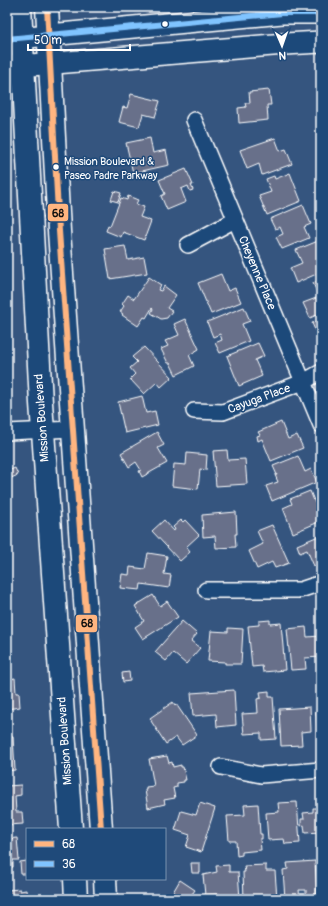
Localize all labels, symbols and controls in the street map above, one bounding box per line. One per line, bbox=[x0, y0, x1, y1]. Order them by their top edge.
unlabelled marker bbox=[160, 19, 170, 29]
scale bar bbox=[28, 26, 130, 52]
north arrow bbox=[262, 26, 302, 66]
text: 50 m bbox=[34, 33, 62, 48]
text: N bbox=[278, 49, 286, 62]
place label: Mission Boulevard & Paseo Padre Parkway bbox=[64, 155, 158, 182]
marker: Mission Boulevard & Paseo Padre Parkway bbox=[51, 162, 61, 172]
line badge: 68 bbox=[47, 203, 69, 222]
text: 68 bbox=[52, 207, 64, 220]
street label: Cheyenne Place bbox=[235, 234, 279, 312]
street label: Mission Boulevard bbox=[31, 373, 53, 463]
street label: Cayuga Place bbox=[226, 381, 292, 417]
line badge: 68 bbox=[75, 614, 98, 633]
text: 68 bbox=[81, 617, 93, 630]
street label: Mission Boulevard bbox=[54, 696, 76, 786]
legend bbox=[26, 828, 166, 880]
text: 68 bbox=[62, 837, 75, 852]
text: 36 bbox=[62, 857, 76, 872]

